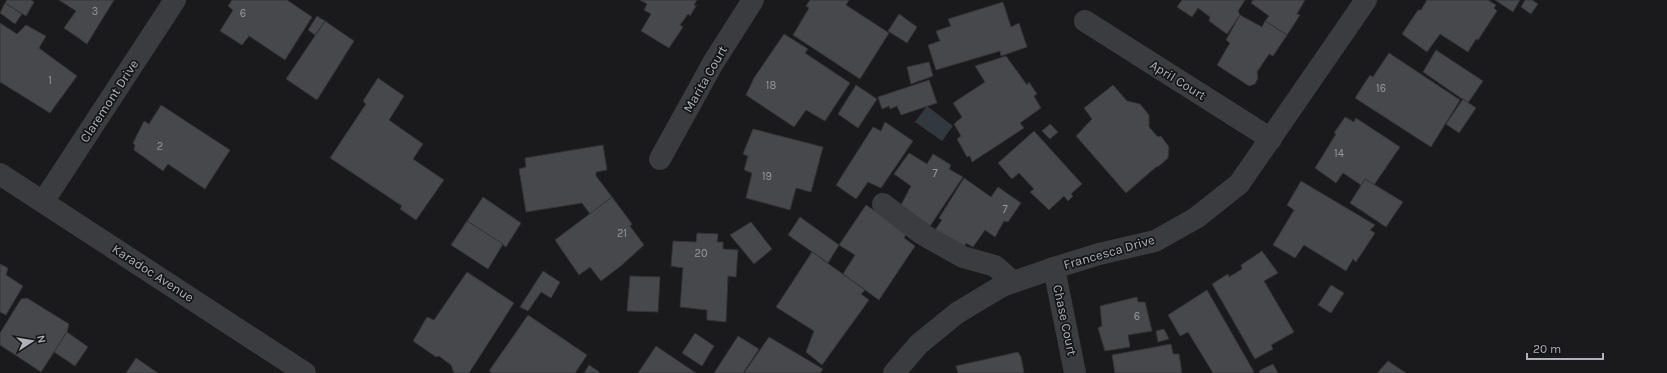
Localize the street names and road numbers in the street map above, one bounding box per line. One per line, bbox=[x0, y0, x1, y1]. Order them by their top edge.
street label: Marita Court bbox=[680, 43, 730, 115]
street label: Claremont Drive bbox=[77, 57, 141, 145]
street label: April Court bbox=[1147, 57, 1209, 103]
street label: Francesca Drive bbox=[1062, 232, 1157, 272]
street label: Karadoc Avenue bbox=[109, 241, 197, 305]
street label: Chase Court bbox=[1050, 283, 1080, 357]

